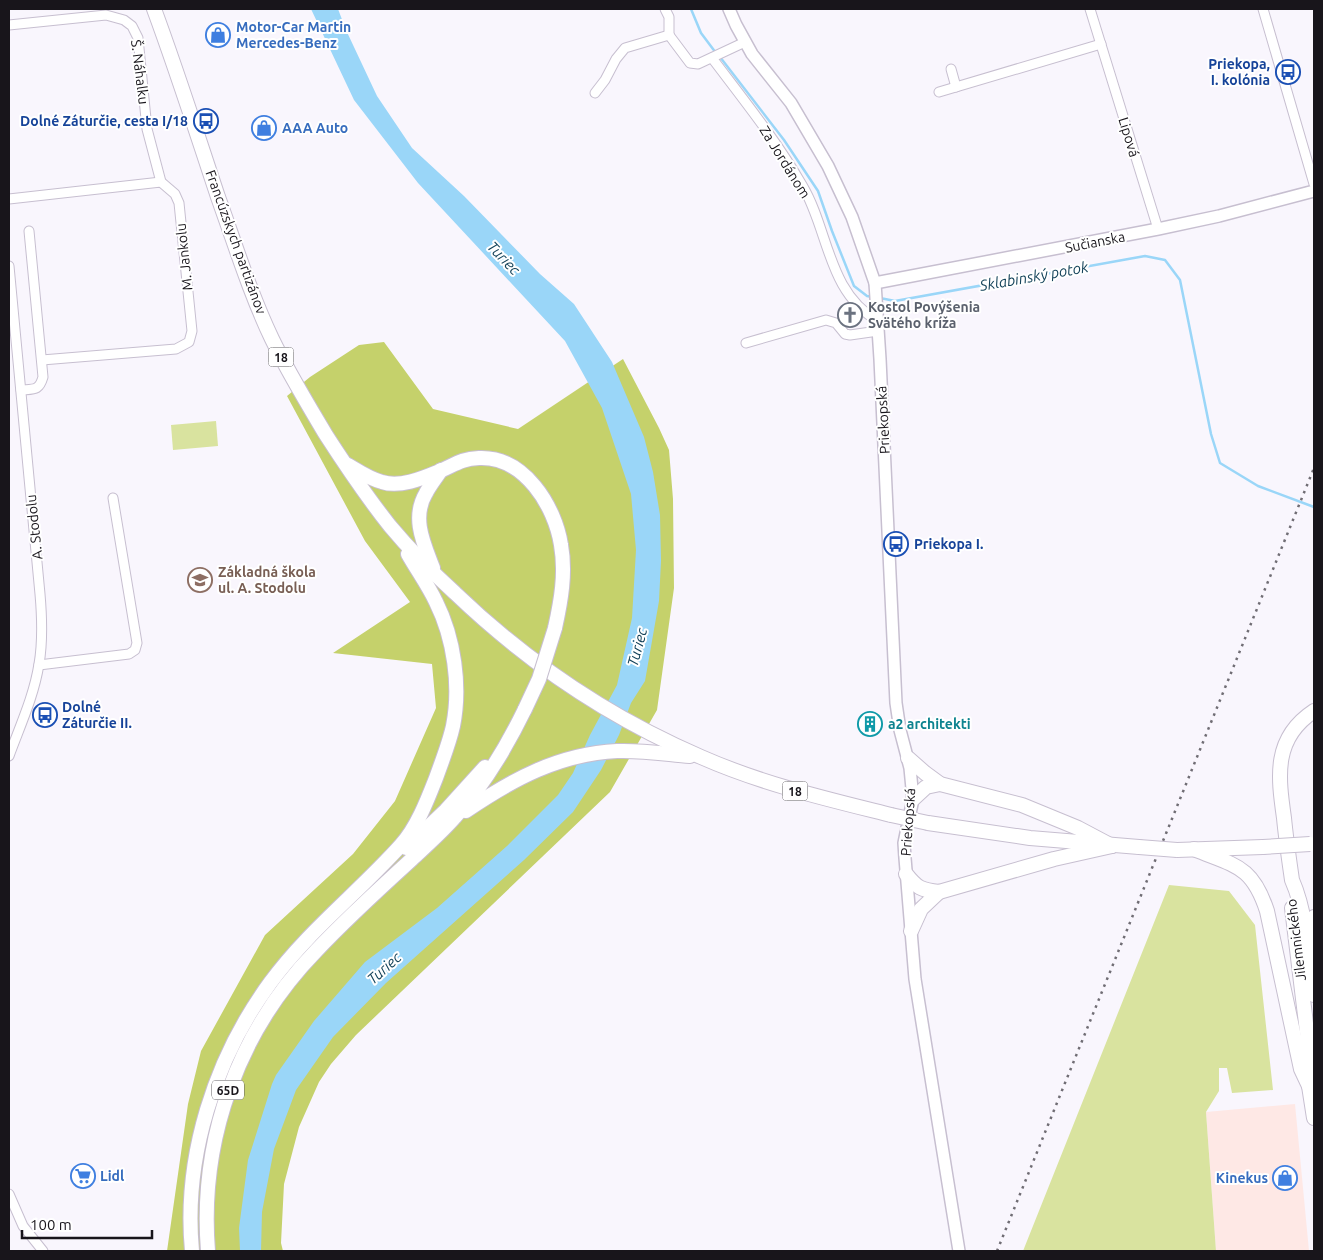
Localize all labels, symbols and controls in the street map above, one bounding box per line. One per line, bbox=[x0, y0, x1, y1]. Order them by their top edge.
place label: Motor-Car Martin Mercedes-Benz bbox=[236, 19, 351, 51]
shop icon: Motor-Car Martin Mercedes-Benz bbox=[205, 22, 231, 48]
street label: Š. Náhalku bbox=[128, 38, 153, 105]
place label: Priekopa, I. kolónia bbox=[1208, 56, 1270, 88]
bus stop icon: Priekopa, I. kolónia bbox=[1275, 59, 1301, 85]
bus stop icon: Dolné Záturčie, cesta I/18 bbox=[193, 108, 219, 134]
place label: Dolné Záturčie, cesta I/18 bbox=[20, 113, 188, 129]
shop icon: AAA Auto bbox=[251, 115, 277, 141]
street label: Lipová bbox=[1115, 115, 1143, 159]
place label: AAA Auto bbox=[282, 120, 348, 136]
street label: Za Jordánom bbox=[756, 123, 814, 201]
street label: Francúzskych partizánov bbox=[202, 168, 270, 316]
street label: M. Jankolu bbox=[173, 223, 195, 291]
street label: Sučianska bbox=[1064, 228, 1126, 256]
water label: Turiec bbox=[484, 238, 524, 278]
water label: Sklabinský potok bbox=[977, 258, 1090, 294]
place label: Kostol Povýšenia Svätého kríža bbox=[868, 299, 980, 331]
church icon: Kostol Povýšenia Svätého kríža bbox=[837, 302, 863, 328]
road number: 18 bbox=[268, 348, 294, 367]
street label: Priekopská bbox=[873, 385, 893, 455]
street label: A. Stodolu bbox=[23, 494, 45, 560]
bus stop icon: Priekopa I. bbox=[883, 531, 909, 557]
place label: Priekopa I. bbox=[914, 536, 983, 552]
place label: Základná škola ul. A. Stodolu bbox=[218, 564, 316, 596]
school or university icon: Základná škola ul. A. Stodolu bbox=[187, 567, 213, 593]
water label: Turiec bbox=[624, 626, 650, 668]
place label: Dolné Záturčie II. bbox=[62, 699, 132, 731]
bus stop icon: Dolné Záturčie II. bbox=[32, 702, 58, 728]
building icon: a2 architekti bbox=[857, 711, 883, 737]
place label: a2 architekti bbox=[888, 716, 971, 732]
road number: 18 bbox=[782, 781, 808, 800]
street label: Priekopská bbox=[898, 787, 918, 857]
street label: Jilemnického bbox=[1283, 898, 1309, 982]
water label: Turiec bbox=[364, 948, 404, 988]
road number: 65D bbox=[212, 1080, 244, 1100]
supermarket icon: Lidl bbox=[70, 1163, 96, 1189]
shop icon: Kinekus bbox=[1272, 1165, 1298, 1191]
place label: Lidl bbox=[100, 1168, 124, 1184]
place label: Kinekus bbox=[1216, 1170, 1268, 1186]
scale bar bbox=[22, 1208, 152, 1240]
text: 100 m bbox=[30, 1216, 72, 1233]

